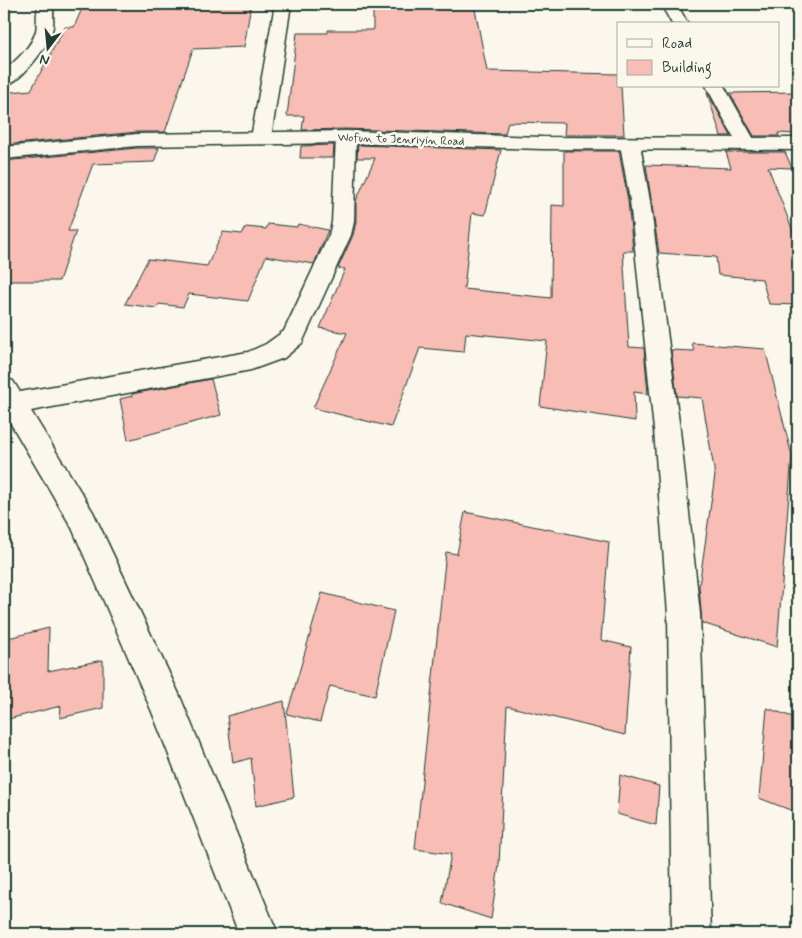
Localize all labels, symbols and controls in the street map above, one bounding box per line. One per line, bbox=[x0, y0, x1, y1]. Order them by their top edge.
north arrow bbox=[22, 22, 72, 72]
legend bbox=[617, 22, 780, 88]
text: Road bbox=[662, 34, 692, 54]
text: N bbox=[38, 50, 52, 69]
text: Building bbox=[662, 58, 712, 79]
street label: Wofun to Jenriyin Road bbox=[337, 130, 465, 150]

